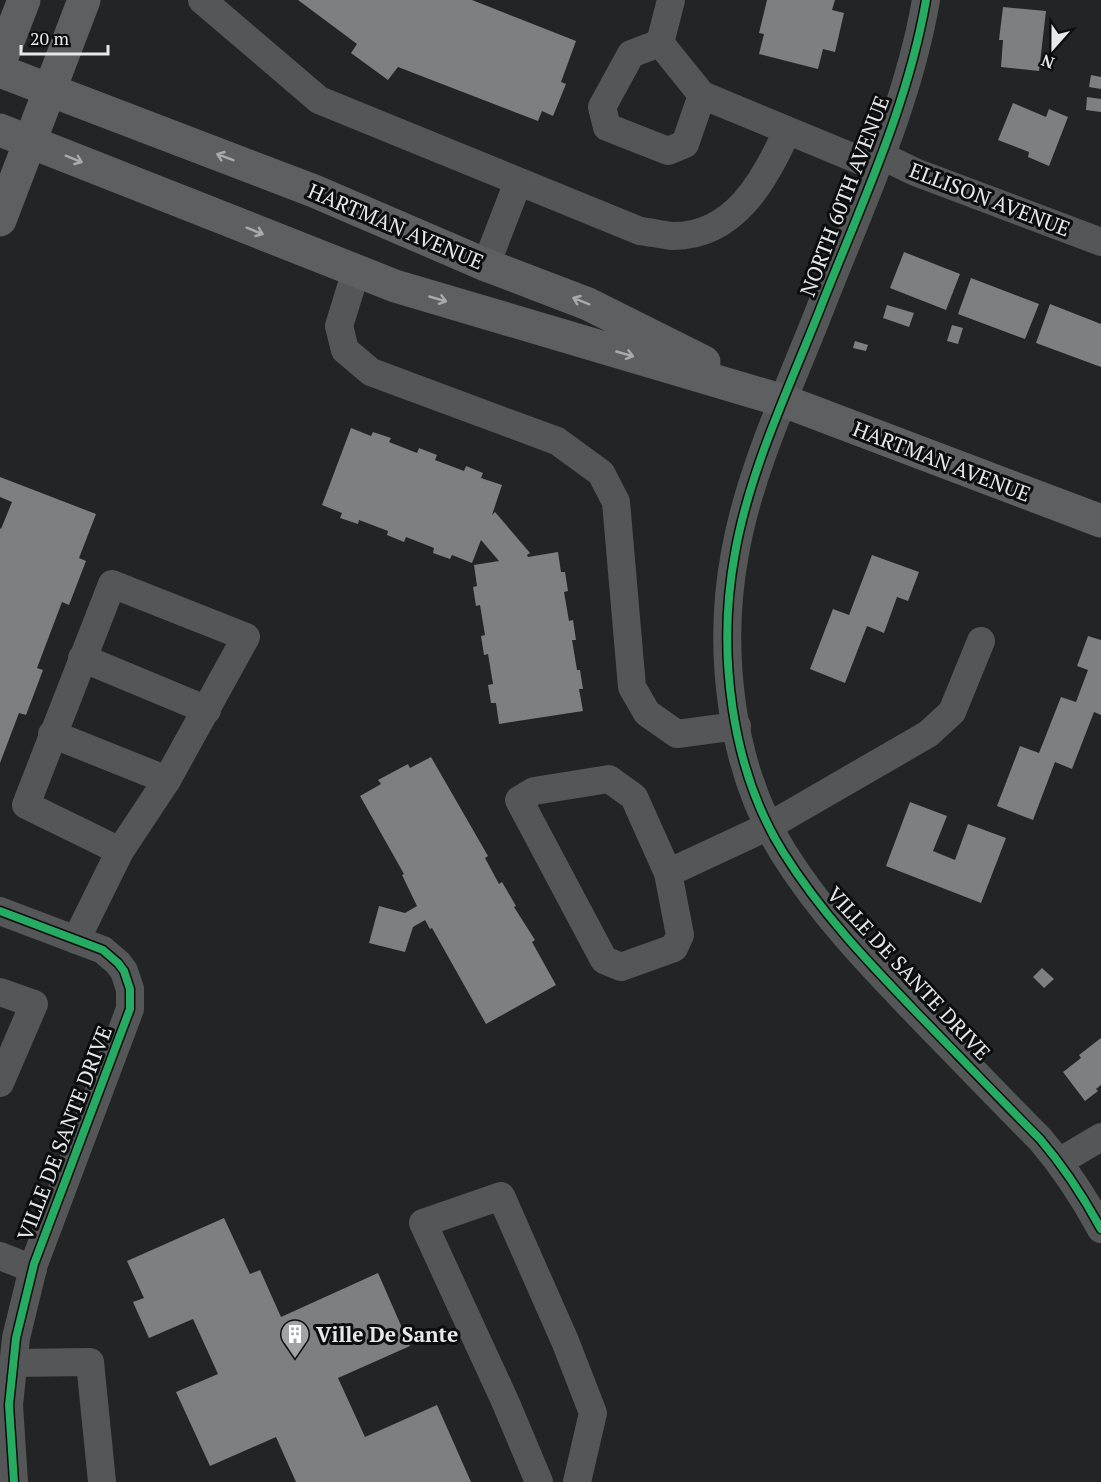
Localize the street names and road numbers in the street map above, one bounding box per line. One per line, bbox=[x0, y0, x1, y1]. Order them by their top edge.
street label: NORTH 60TH AVENUE bbox=[793, 92, 895, 300]
street label: ELLISON AVENUE bbox=[906, 155, 1074, 243]
street label: HARTMAN AVENUE bbox=[304, 176, 488, 276]
street label: HARTMAN AVENUE bbox=[849, 414, 1035, 508]
street label: VILLE DE SANTE DRIVE bbox=[821, 880, 997, 1066]
street label: VILLE DE SANTE DRIVE bbox=[10, 1022, 118, 1244]

